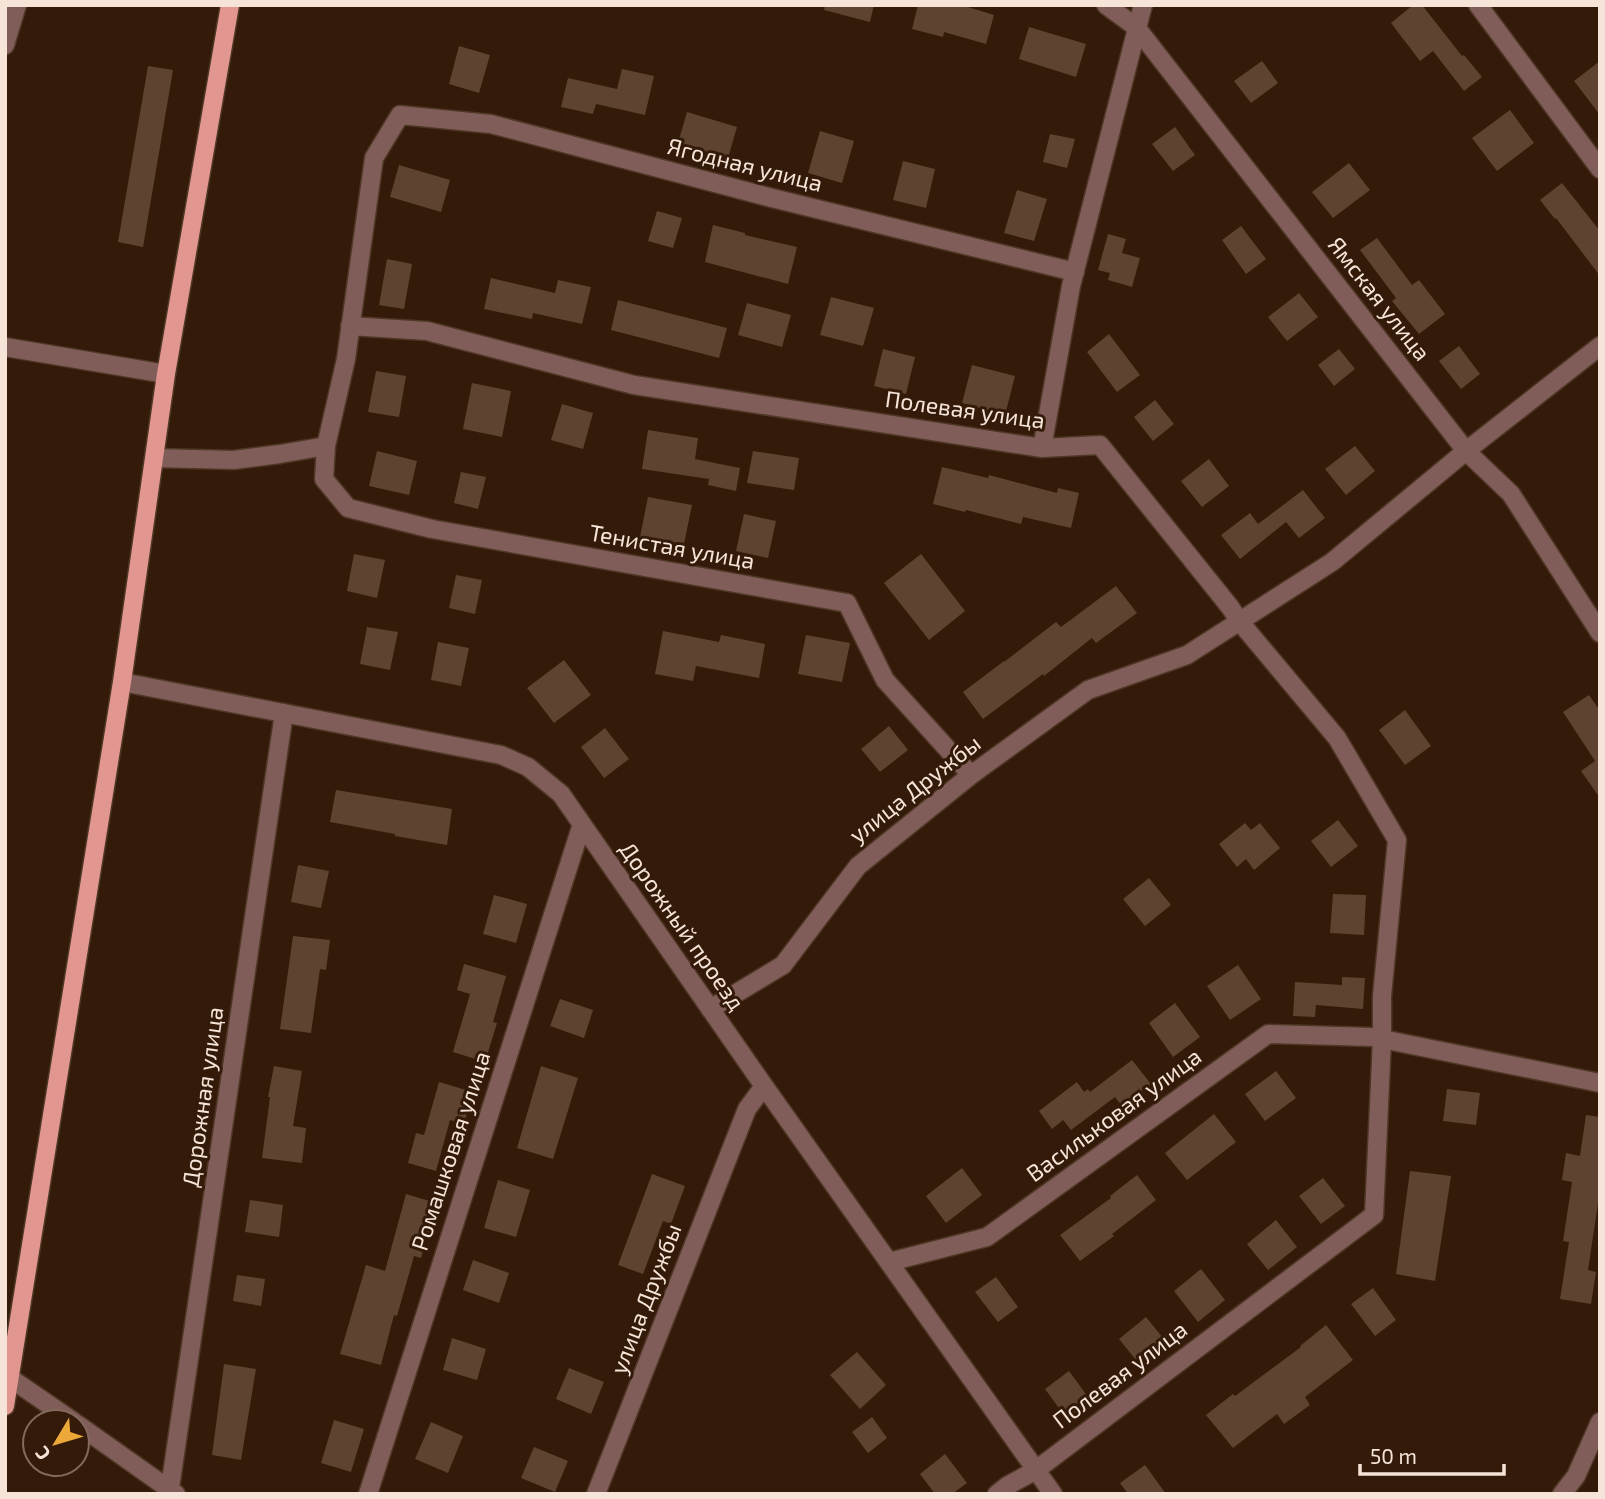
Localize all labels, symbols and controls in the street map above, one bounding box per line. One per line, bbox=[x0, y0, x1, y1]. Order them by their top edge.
street label: Ягодная улица bbox=[665, 131, 826, 198]
street label: Ямская улица bbox=[1322, 231, 1437, 366]
street label: Полевая улица bbox=[883, 384, 1047, 435]
street label: Тенистая улица bbox=[587, 518, 757, 575]
street label: улица Дружбы bbox=[843, 728, 986, 849]
street label: Дорожный проезд bbox=[614, 836, 751, 1015]
street label: Дорожная улица bbox=[176, 1005, 230, 1189]
street label: Васильковая улица bbox=[1021, 1041, 1207, 1188]
street label: Ромашковая улица bbox=[405, 1048, 496, 1254]
street label: улица Дружбы bbox=[604, 1220, 688, 1378]
street label: Полевая улица bbox=[1047, 1315, 1193, 1435]
north arrow bbox=[21, 1408, 91, 1478]
scale bar bbox=[1360, 1432, 1504, 1476]
text: С bbox=[30, 1442, 55, 1465]
text: 50 m bbox=[1370, 1443, 1417, 1468]

